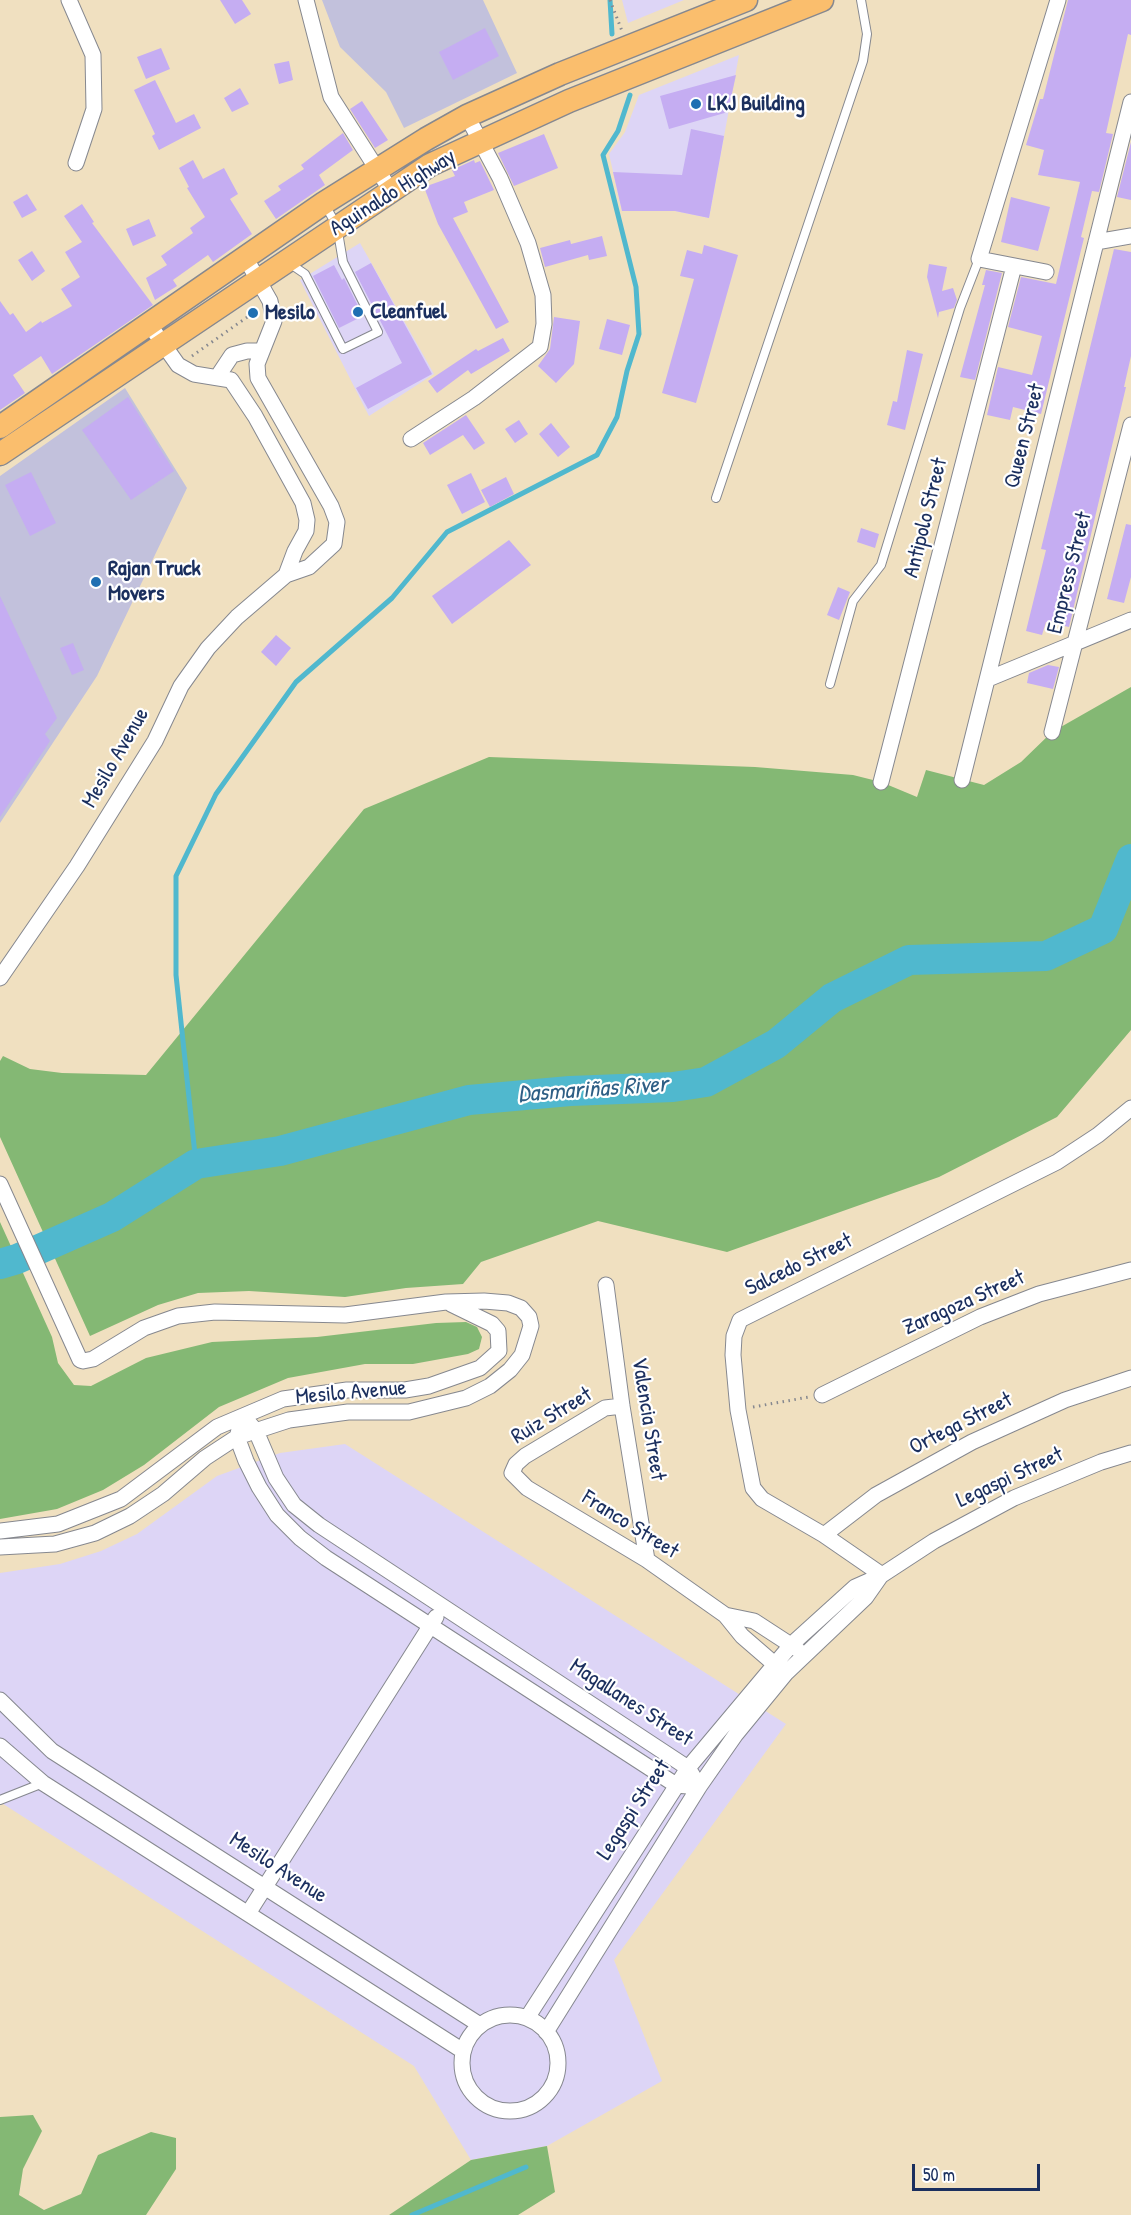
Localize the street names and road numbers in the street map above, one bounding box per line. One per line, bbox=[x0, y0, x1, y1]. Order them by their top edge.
street label: Aguinaldo Highway bbox=[325, 144, 461, 242]
street label: Queen Street bbox=[999, 381, 1051, 491]
street label: Antipolo Street bbox=[898, 455, 954, 581]
street label: Empress Street bbox=[1042, 509, 1098, 637]
street label: Mesilo Avenue bbox=[77, 703, 155, 813]
street label: Salcedo Street bbox=[741, 1228, 857, 1302]
street label: Zaragoza Street bbox=[899, 1265, 1029, 1341]
street label: Valencia Street bbox=[625, 1356, 671, 1482]
street label: Mesilo Avenue bbox=[295, 1375, 407, 1411]
street label: Ruiz Street bbox=[507, 1382, 597, 1450]
street label: Ortega Street bbox=[905, 1387, 1017, 1461]
street label: Legaspi Street bbox=[953, 1442, 1067, 1514]
street label: Franco Street bbox=[577, 1485, 683, 1565]
street label: Magallanes Street bbox=[564, 1653, 698, 1753]
street label: Legaspi Street bbox=[592, 1755, 676, 1865]
street label: Mesilo Avenue bbox=[224, 1827, 332, 1909]

